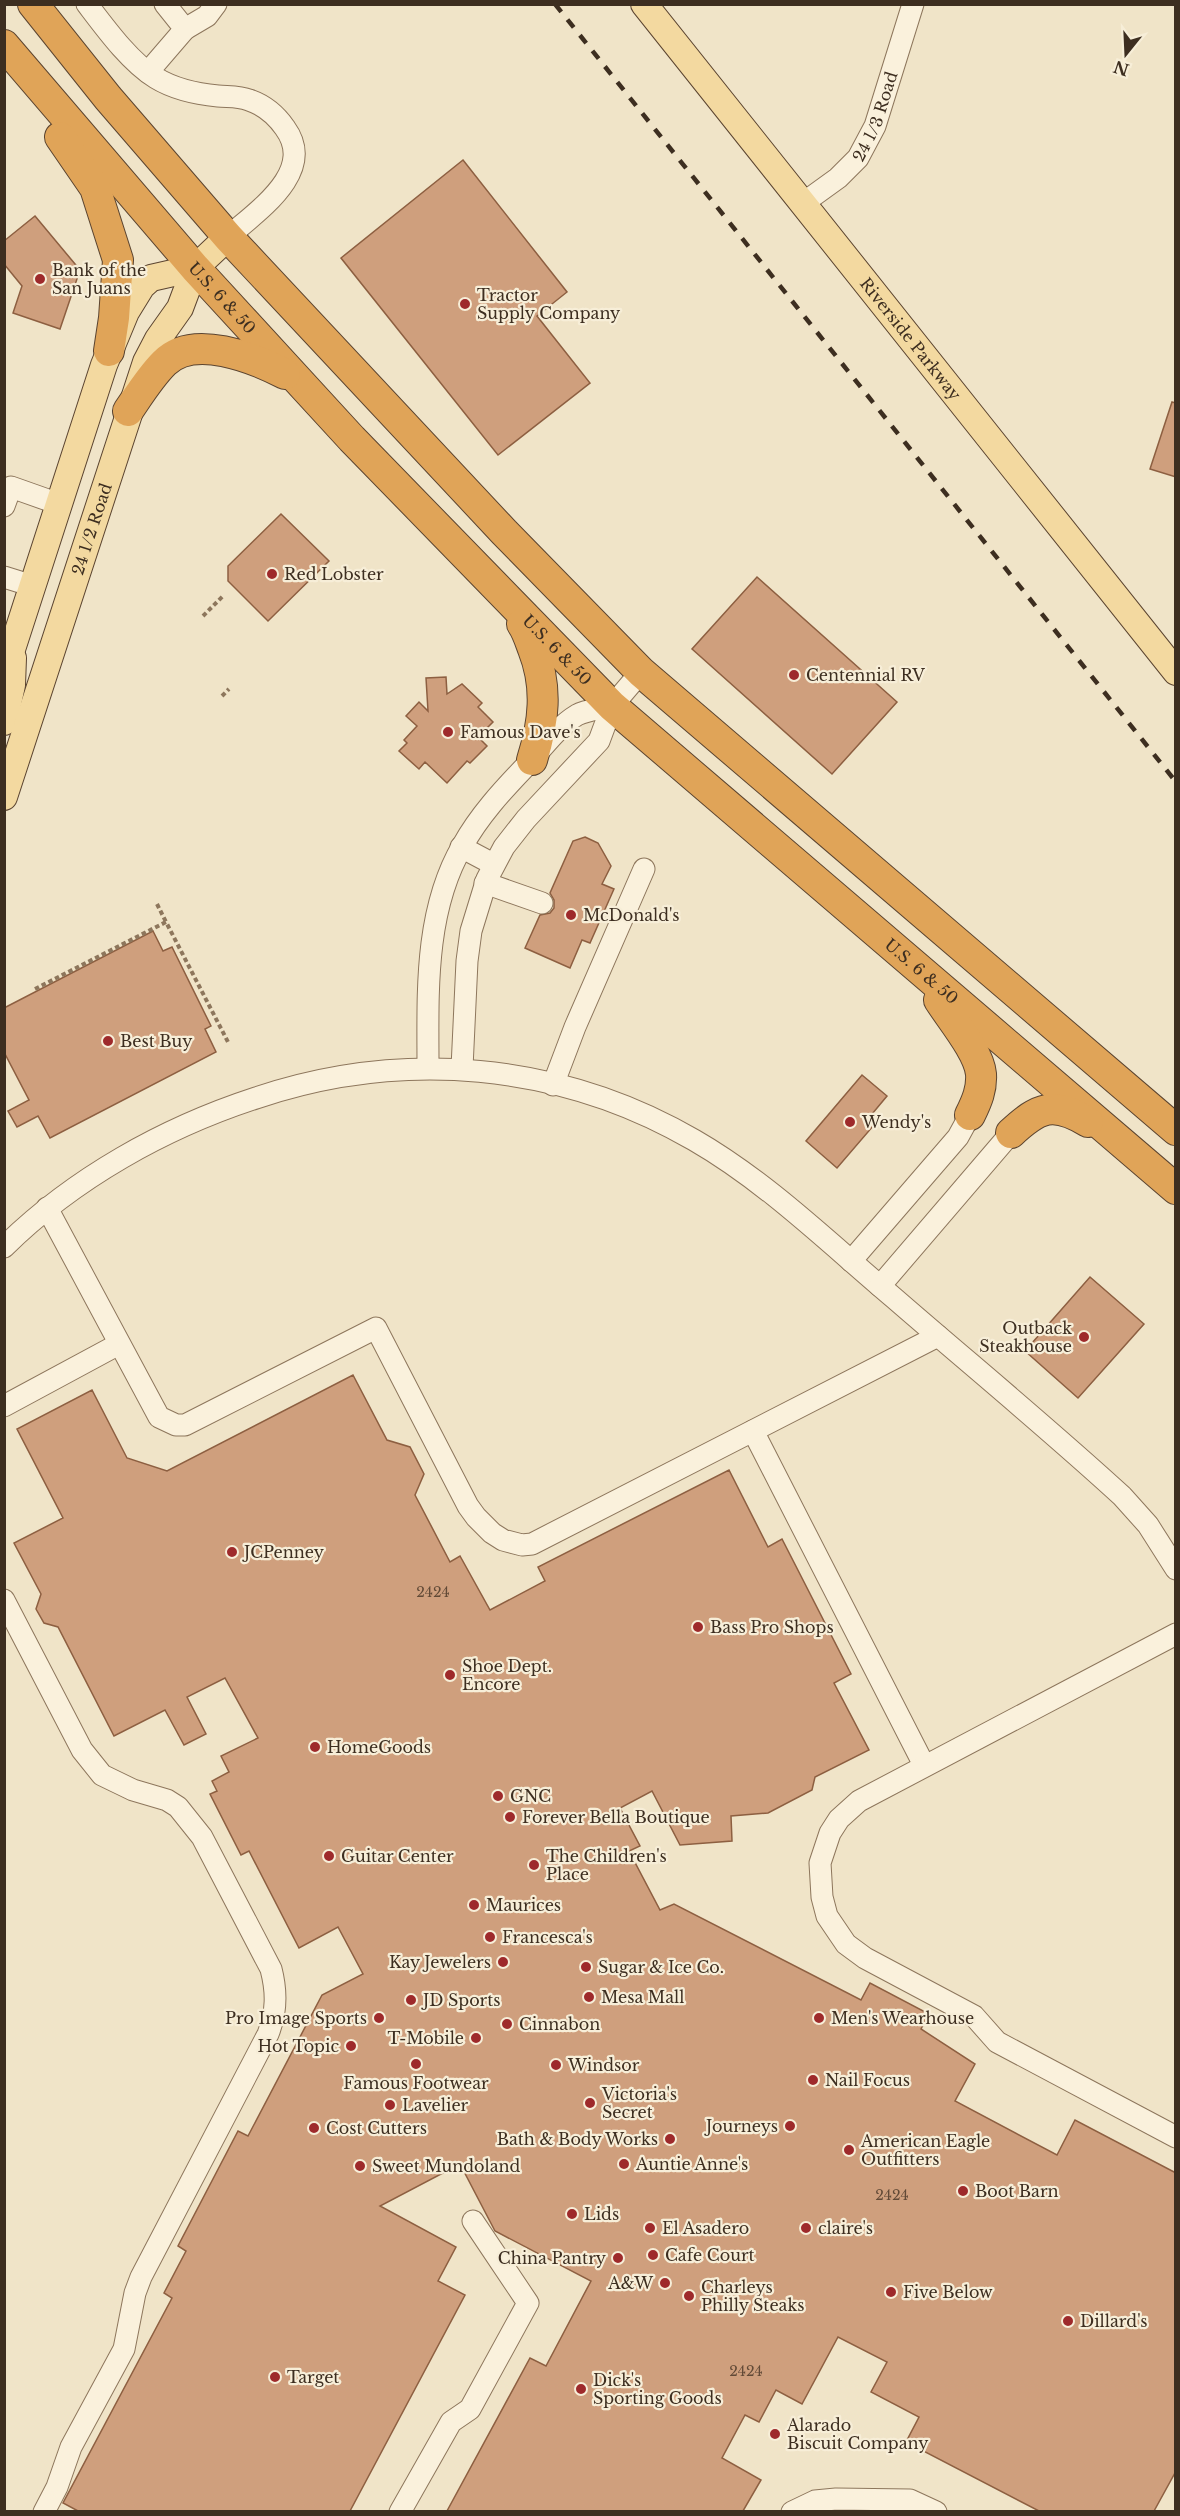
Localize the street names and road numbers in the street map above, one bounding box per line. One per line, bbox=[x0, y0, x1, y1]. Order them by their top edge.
street label: 24 1/3 Road bbox=[848, 69, 901, 165]
street label: U.S. 6 & 50 bbox=[184, 258, 260, 338]
street label: Riverside Parkway bbox=[856, 274, 966, 405]
street label: 24 1/2 Road bbox=[67, 480, 116, 577]
street label: U.S. 6 & 50 bbox=[518, 610, 596, 689]
street label: U.S. 6 & 50 bbox=[881, 934, 963, 1008]

